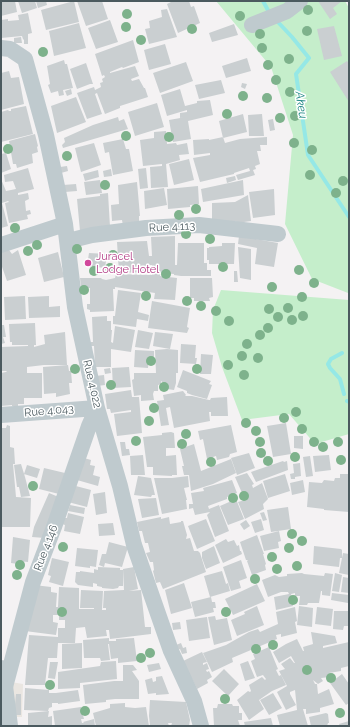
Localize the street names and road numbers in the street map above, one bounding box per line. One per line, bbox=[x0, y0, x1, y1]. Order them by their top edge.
street label: Rue 4.113 bbox=[149, 219, 195, 235]
street label: Rue 4.022 bbox=[80, 359, 104, 409]
street label: Rue 4.043 bbox=[24, 402, 74, 420]
street label: Rue 4.146 bbox=[31, 523, 61, 573]

